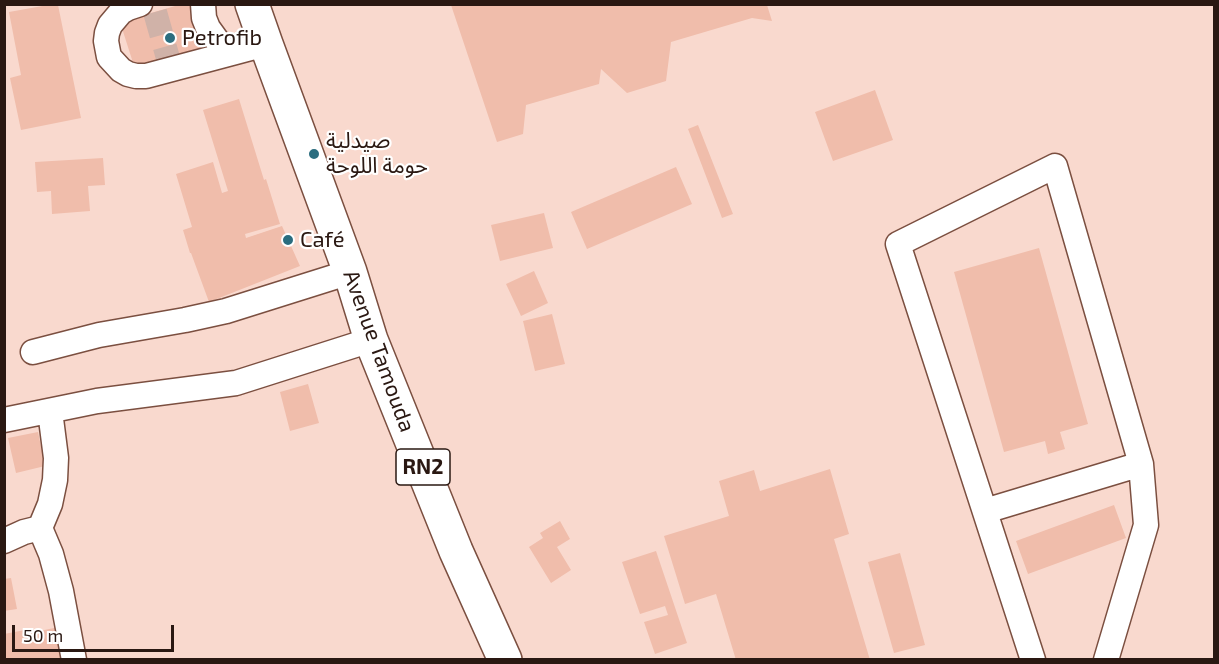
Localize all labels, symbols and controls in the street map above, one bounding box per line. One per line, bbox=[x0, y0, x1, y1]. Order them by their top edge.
place label: Petrofib bbox=[182, 25, 262, 51]
marker: Petrofib bbox=[163, 31, 177, 45]
place label: صيدلية حومة اللوحة bbox=[326, 128, 428, 180]
marker: صيدلية حومة اللوحة bbox=[307, 147, 321, 161]
place label: Café bbox=[300, 227, 345, 253]
marker: Café bbox=[281, 233, 295, 247]
street label: Avenue Tamouda bbox=[337, 266, 421, 436]
road number: RN2 bbox=[396, 449, 450, 485]
scale bar bbox=[15, 613, 177, 651]
text: 50 m bbox=[23, 624, 63, 646]

